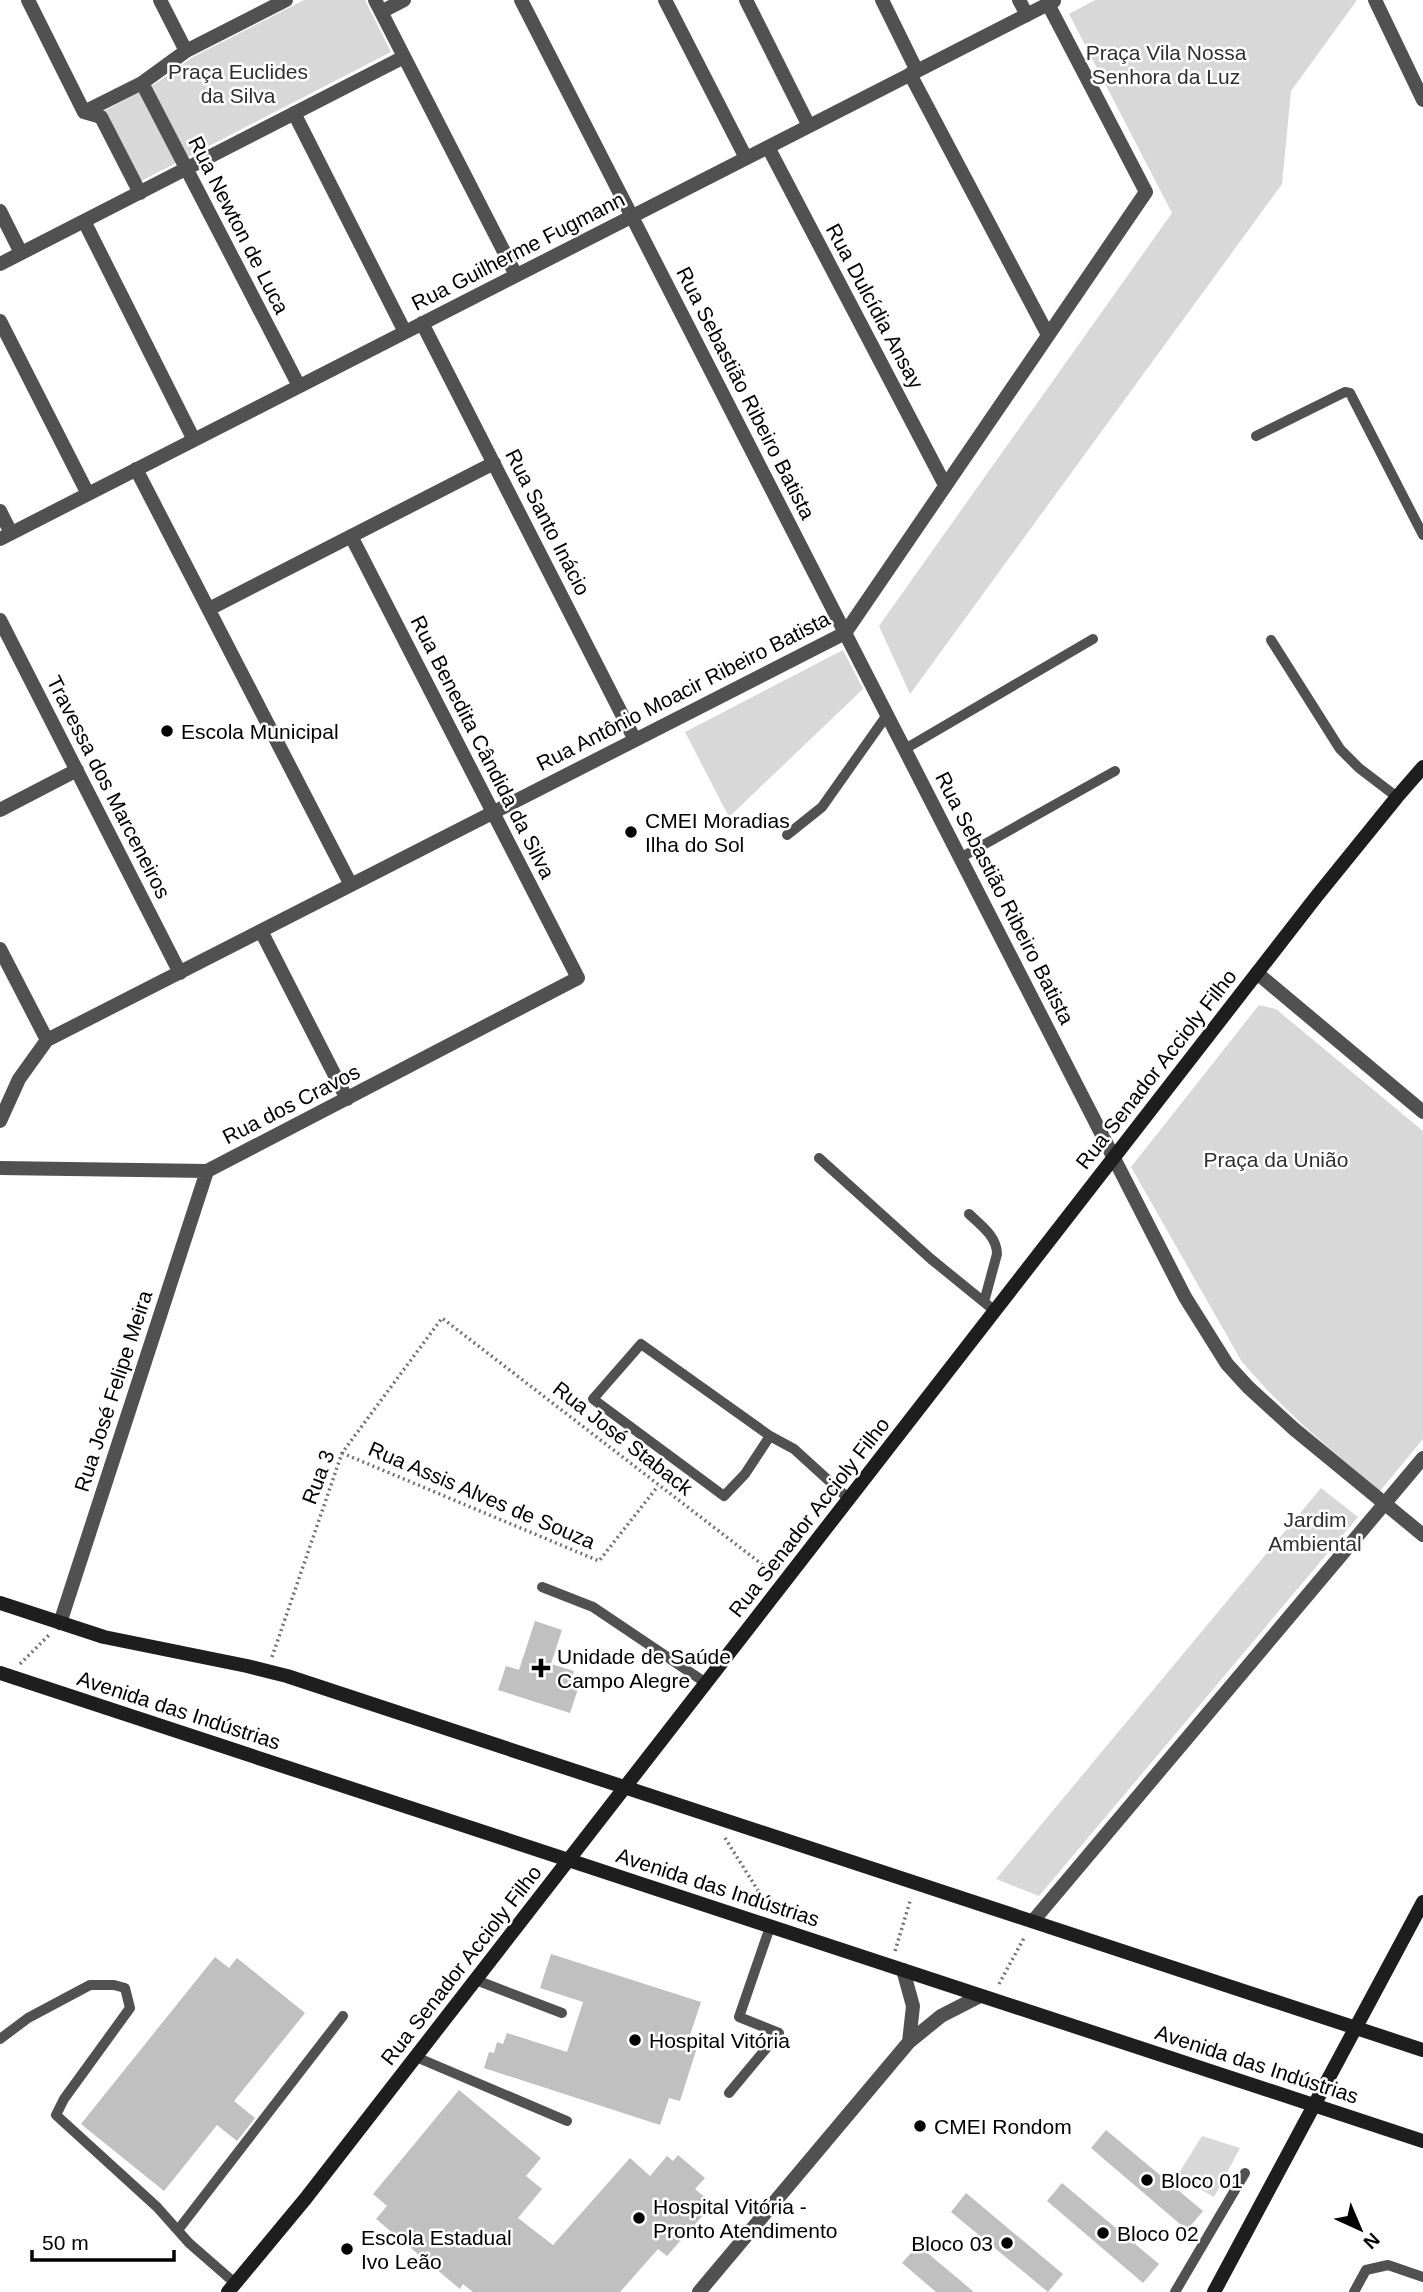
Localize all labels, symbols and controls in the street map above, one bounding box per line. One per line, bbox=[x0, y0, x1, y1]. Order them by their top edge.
park label: Praça Vila Nossa Senhora da Luz bbox=[1086, 41, 1247, 88]
park label: Praça Euclides da Silva bbox=[168, 60, 308, 107]
street label: Rua Newton de Luca bbox=[184, 132, 294, 318]
street label: Rua Guilherme Fugmann bbox=[408, 187, 628, 315]
street label: Rua Dulcídia Ansay bbox=[822, 220, 928, 393]
street label: Rua Sebastião Ribeiro Batista bbox=[672, 263, 820, 523]
street label: Rua Santo Inácio bbox=[501, 445, 595, 599]
street label: Rua Antônio Moacir Ribeiro Batista bbox=[533, 607, 834, 775]
street label: Rua Benedita Cândida da Silva bbox=[406, 612, 560, 883]
street label: Travessa dos Marceneiros bbox=[43, 672, 175, 902]
place label: Escola Municipal bbox=[181, 720, 339, 743]
marker: Escola Municipal bbox=[159, 723, 175, 739]
street label: Rua Sebastião Ribeiro Batista bbox=[931, 768, 1079, 1028]
place label: CMEI Moradias Ilha do Sol bbox=[645, 809, 790, 856]
marker: CMEI Moradias Ilha do Sol bbox=[623, 824, 639, 840]
street label: Rua Senador Accioly Filho bbox=[1071, 965, 1241, 1173]
street label: Rua dos Cravos bbox=[219, 1060, 363, 1148]
park label: Praça da União bbox=[1204, 1148, 1348, 1171]
street label: Rua José Felipe Meira bbox=[70, 1287, 156, 1494]
street label: Rua José Staback bbox=[549, 1376, 698, 1500]
street label: Rua Senador Accioly Filho bbox=[724, 1413, 894, 1621]
street label: Rua Assis Alves de Souza bbox=[365, 1437, 599, 1553]
street label: Rua 3 bbox=[297, 1447, 339, 1507]
park label: Jardim Ambiental bbox=[1268, 1508, 1362, 1555]
place label: Unidade de Saúde Campo Alegre bbox=[557, 1645, 731, 1692]
marker: Unidade de Saúde Campo Alegre bbox=[531, 1658, 551, 1678]
street label: Avenida das Indústrias bbox=[75, 1666, 283, 1754]
street label: Avenida das Indústrias bbox=[614, 1843, 822, 1931]
street label: Rua Senador Accioly Filho bbox=[376, 1861, 546, 2069]
street label: Avenida das Indústrias bbox=[1153, 2020, 1361, 2108]
place label: Hospital Vitória bbox=[649, 2029, 790, 2052]
marker: Hospital Vitória bbox=[627, 2032, 643, 2048]
place label: CMEI Rondom bbox=[934, 2115, 1072, 2138]
marker: CMEI Rondom bbox=[912, 2118, 928, 2134]
place label: Bloco 01 bbox=[1161, 2169, 1243, 2192]
marker: Bloco 01 bbox=[1139, 2172, 1155, 2188]
north arrow bbox=[1325, 2194, 1395, 2264]
place label: Hospital Vitória - Pronto Atendimento bbox=[653, 2195, 837, 2242]
marker: Hospital Vitória - Pronto Atendimento bbox=[631, 2210, 647, 2226]
scale bar bbox=[32, 2218, 173, 2262]
place label: Bloco 02 bbox=[1117, 2222, 1199, 2245]
marker: Bloco 02 bbox=[1095, 2225, 1111, 2241]
place label: Escola Estadual Ivo Leão bbox=[361, 2226, 512, 2273]
text: N bbox=[1359, 2229, 1384, 2253]
text: 50 m bbox=[42, 2231, 89, 2254]
place label: Bloco 03 bbox=[911, 2232, 993, 2255]
marker: Bloco 03 bbox=[999, 2235, 1015, 2251]
marker: Escola Estadual Ivo Leão bbox=[339, 2241, 355, 2257]

